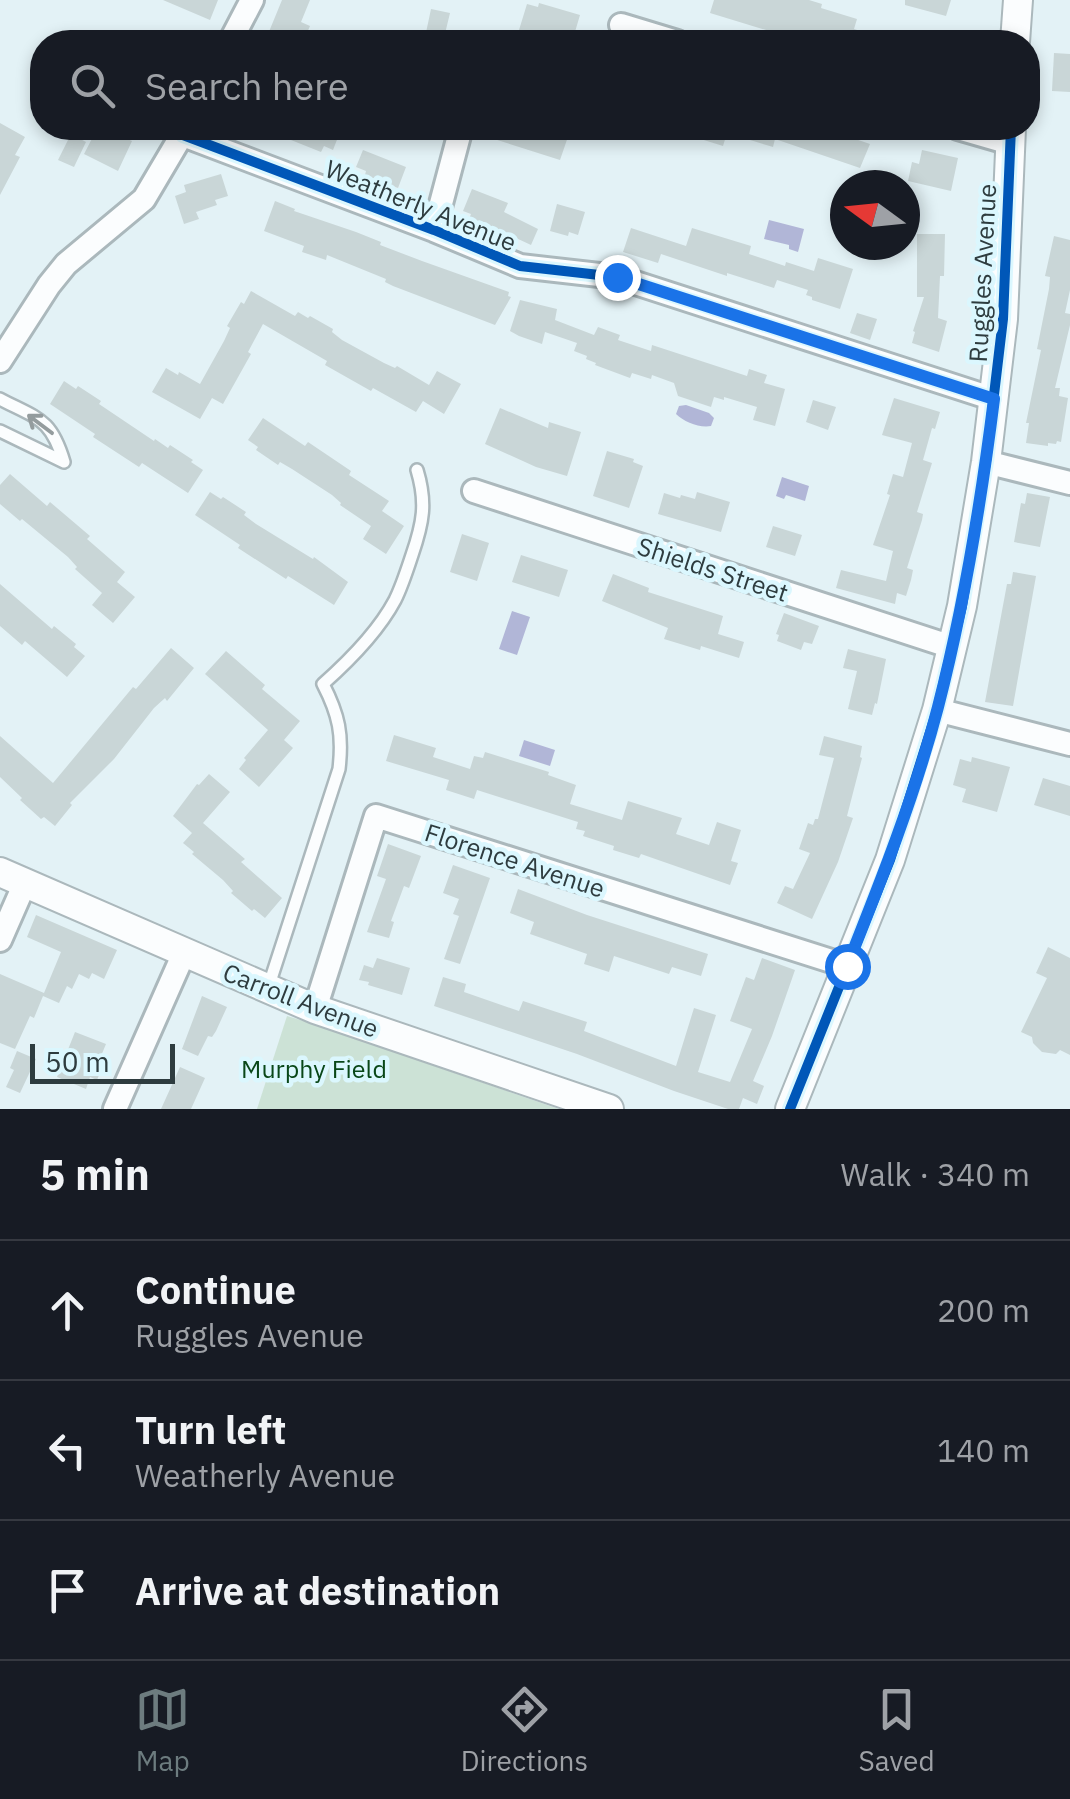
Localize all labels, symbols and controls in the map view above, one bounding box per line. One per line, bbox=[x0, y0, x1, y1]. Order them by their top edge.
search box bbox=[30, 30, 1040, 140]
icon: search bbox=[65, 58, 120, 113]
text: Search here bbox=[145, 61, 349, 110]
street label: Weatherly Avenue bbox=[321, 152, 521, 258]
north arrow bbox=[830, 170, 920, 260]
street label: Ruggles Avenue bbox=[961, 183, 1003, 363]
route end bbox=[595, 255, 641, 301]
one-way arrow bbox=[28, 413, 54, 435]
street label: Shields Street bbox=[633, 529, 793, 609]
street label: Florence Avenue bbox=[421, 815, 609, 905]
route start bbox=[825, 944, 871, 990]
street label: Carroll Avenue bbox=[219, 955, 383, 1045]
scale bar bbox=[30, 1039, 175, 1084]
text: 50 m bbox=[45, 1043, 110, 1080]
park label: Murphy Field bbox=[241, 1052, 387, 1085]
text: 5 min bbox=[40, 1147, 150, 1202]
text: Walk · 340 m bbox=[841, 1153, 1030, 1195]
text: Continue bbox=[135, 1265, 296, 1314]
icon: ahead bbox=[40, 1283, 95, 1338]
text: 200 m bbox=[937, 1289, 1030, 1331]
text: Ruggles Avenue bbox=[135, 1314, 364, 1356]
text: Turn left bbox=[135, 1405, 286, 1454]
icon: left bbox=[40, 1423, 95, 1478]
text: 140 m bbox=[937, 1429, 1030, 1471]
text: Weatherly Avenue bbox=[135, 1454, 395, 1496]
icon: arrive bbox=[40, 1563, 95, 1618]
text: Arrive at destination bbox=[135, 1566, 500, 1615]
tab: Map bbox=[135, 1682, 190, 1779]
tab: Directions bbox=[461, 1682, 588, 1779]
tab: Saved bbox=[859, 1682, 935, 1779]

